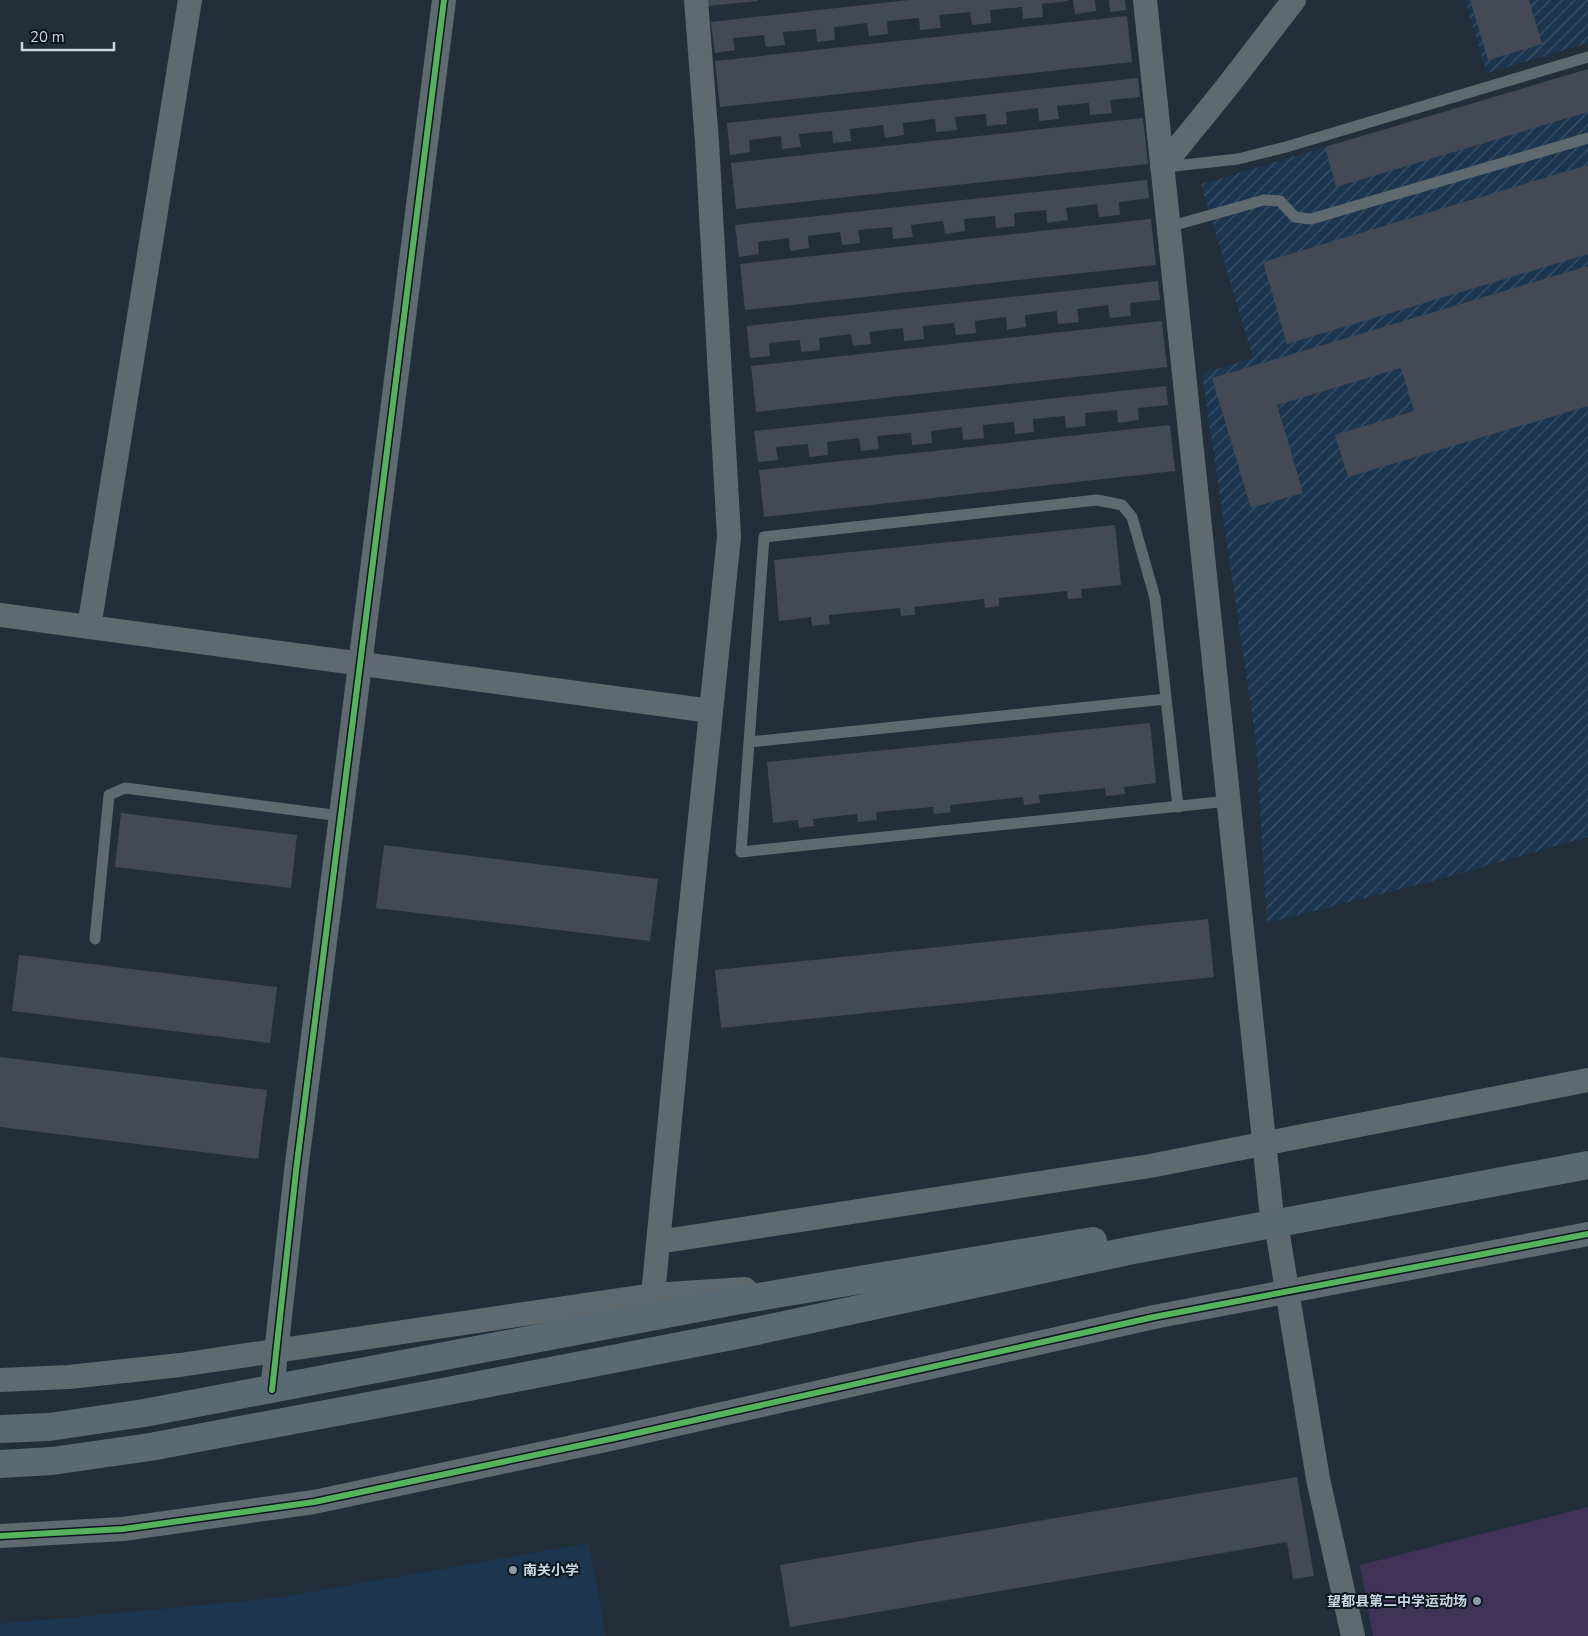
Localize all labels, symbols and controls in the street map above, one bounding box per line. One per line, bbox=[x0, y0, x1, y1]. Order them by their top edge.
scale bar bbox=[22, 20, 115, 52]
text: 20 m bbox=[30, 27, 65, 47]
place label: 南关小学 bbox=[523, 1561, 579, 1580]
marker: 南关小学 bbox=[507, 1564, 519, 1576]
place label: 望都县第二中学运动场 bbox=[1327, 1592, 1467, 1611]
marker: 望都县第二中学运动场 bbox=[1471, 1595, 1483, 1607]

